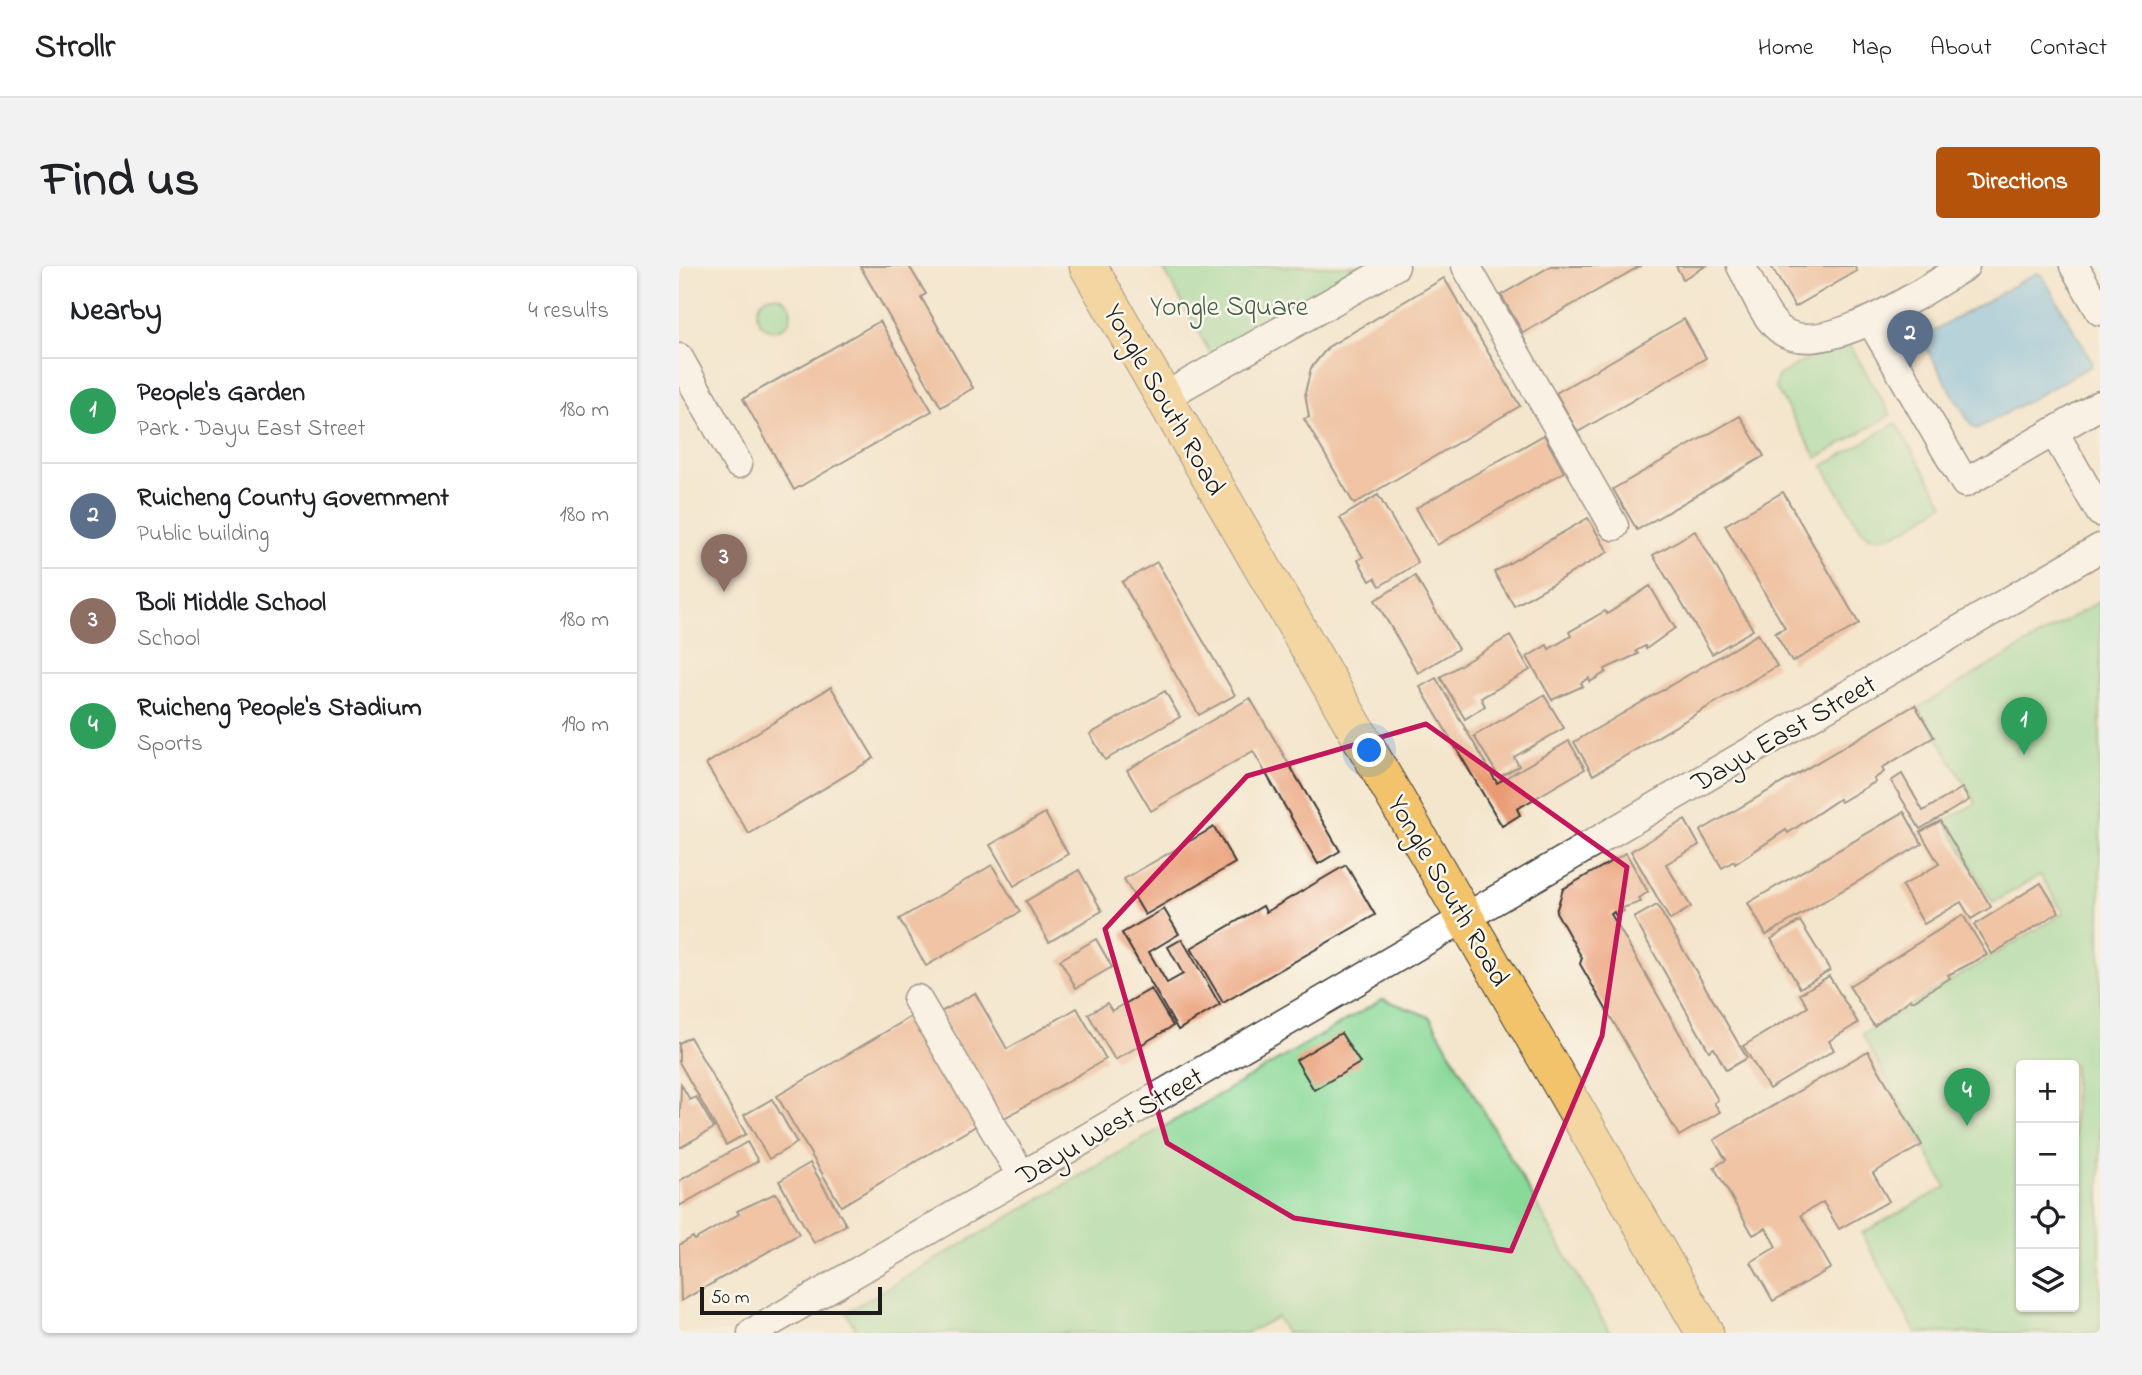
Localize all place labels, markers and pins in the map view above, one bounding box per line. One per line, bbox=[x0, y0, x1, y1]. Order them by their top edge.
pin: 2 bbox=[1887, 310, 1933, 368]
pin: 3 bbox=[701, 534, 747, 592]
pin: 1 bbox=[2001, 697, 2047, 755]
pin: 4 bbox=[1944, 1068, 1990, 1126]

